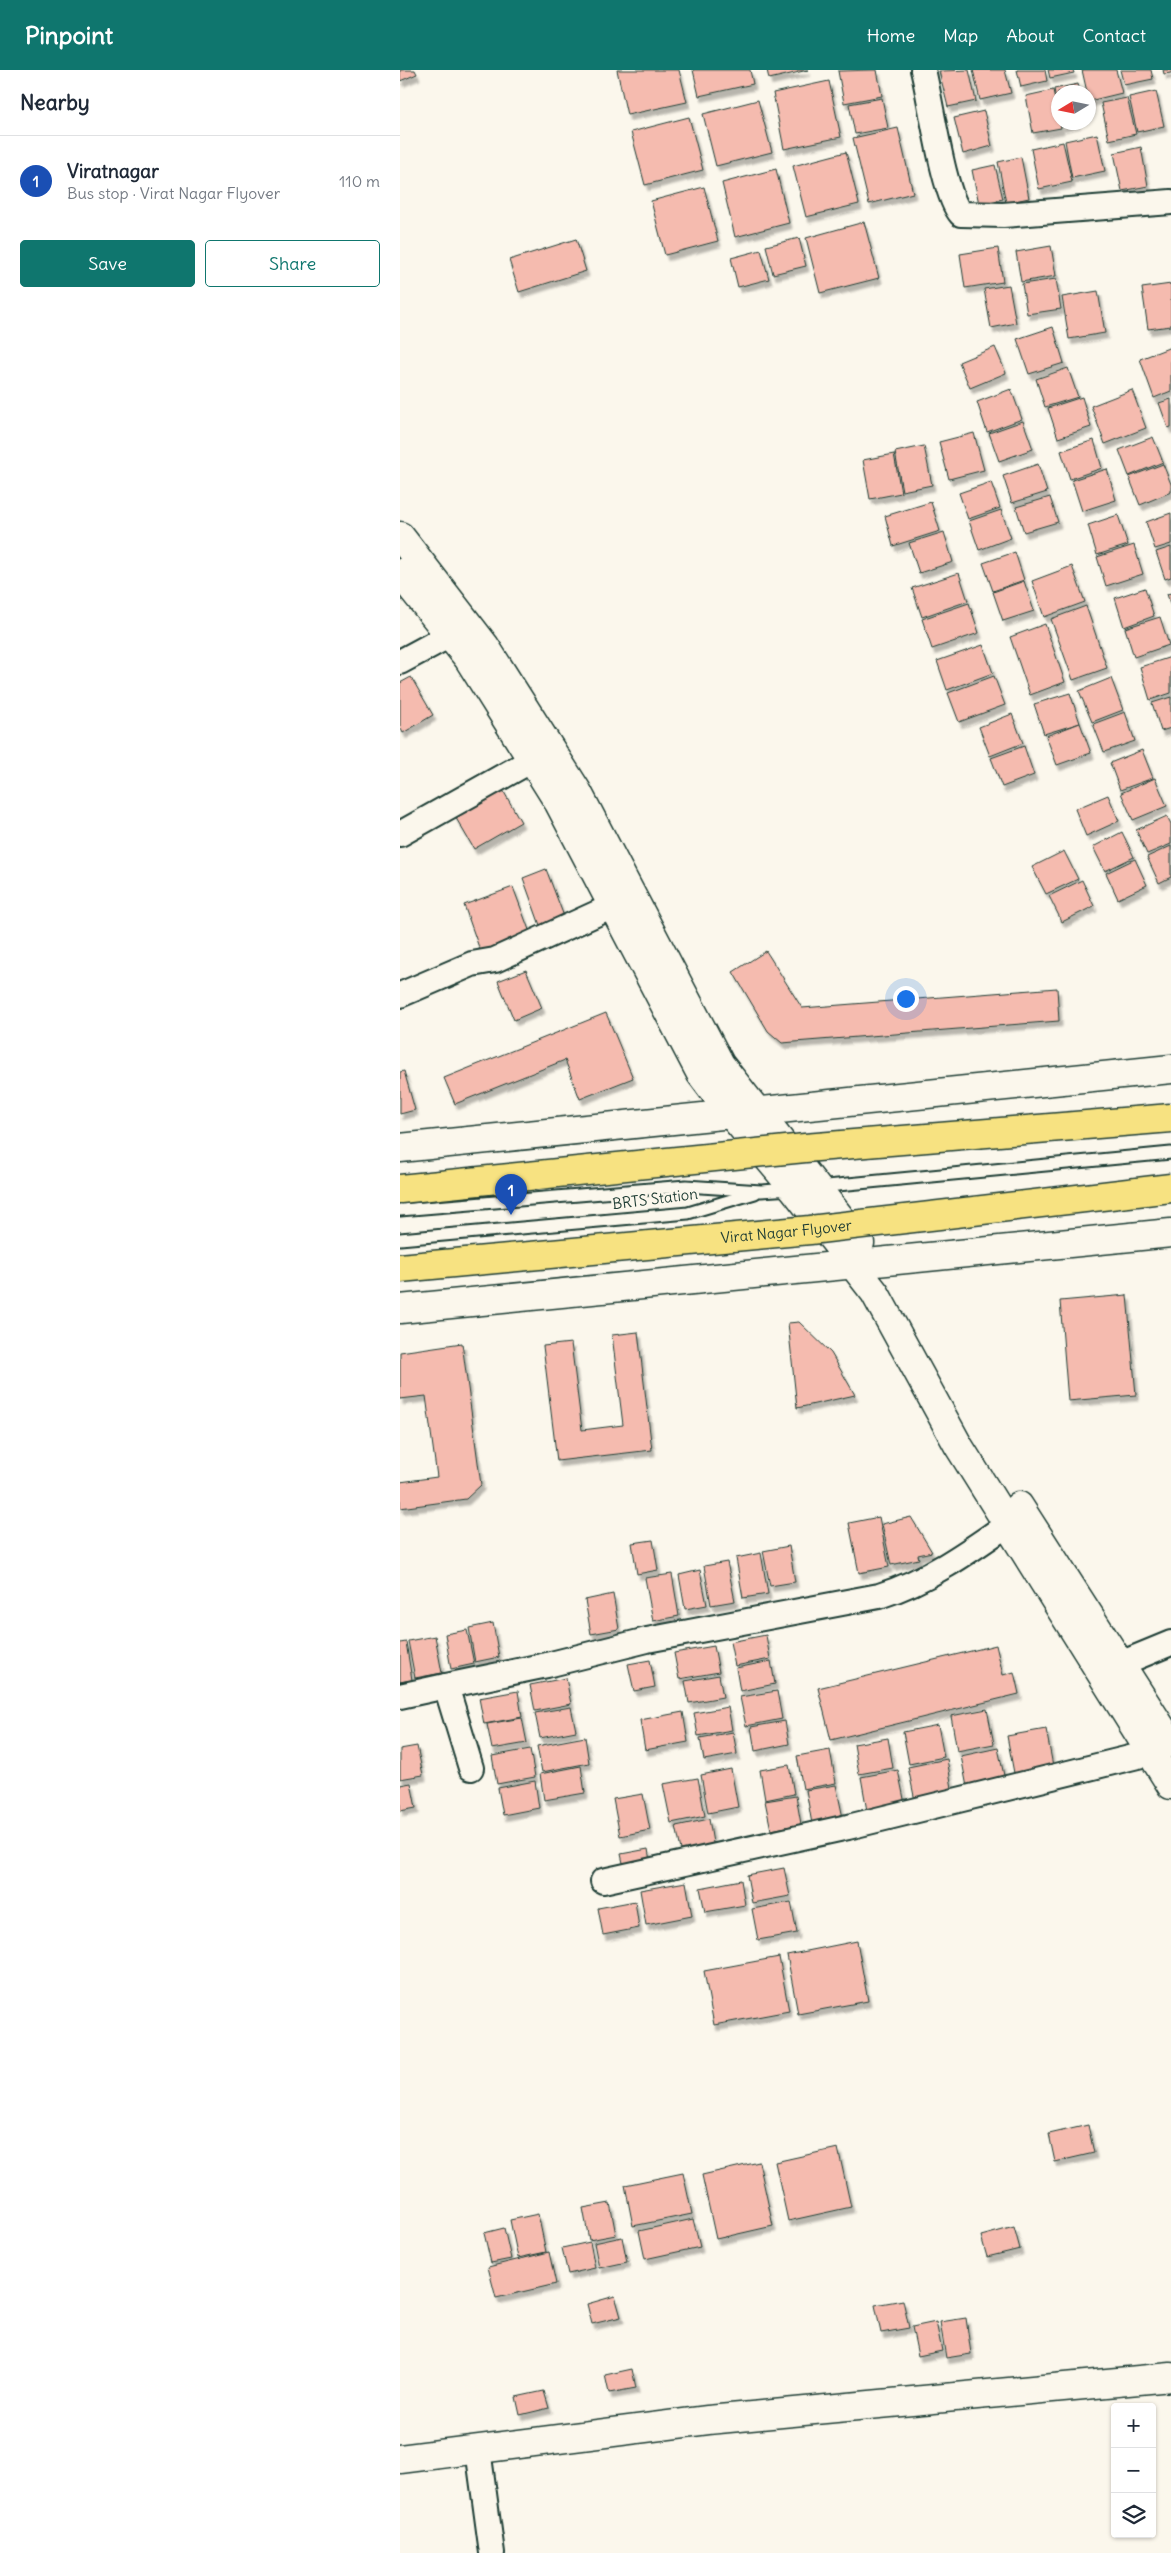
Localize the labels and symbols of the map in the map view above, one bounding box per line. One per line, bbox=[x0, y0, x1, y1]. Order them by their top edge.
north arrow bbox=[1051, 85, 1096, 130]
your location bbox=[893, 986, 919, 1012]
pin: 1 bbox=[495, 1174, 527, 1215]
street label: BRTS Station bbox=[611, 1184, 699, 1213]
street label: Virat Nagar Flyover bbox=[720, 1215, 853, 1247]

